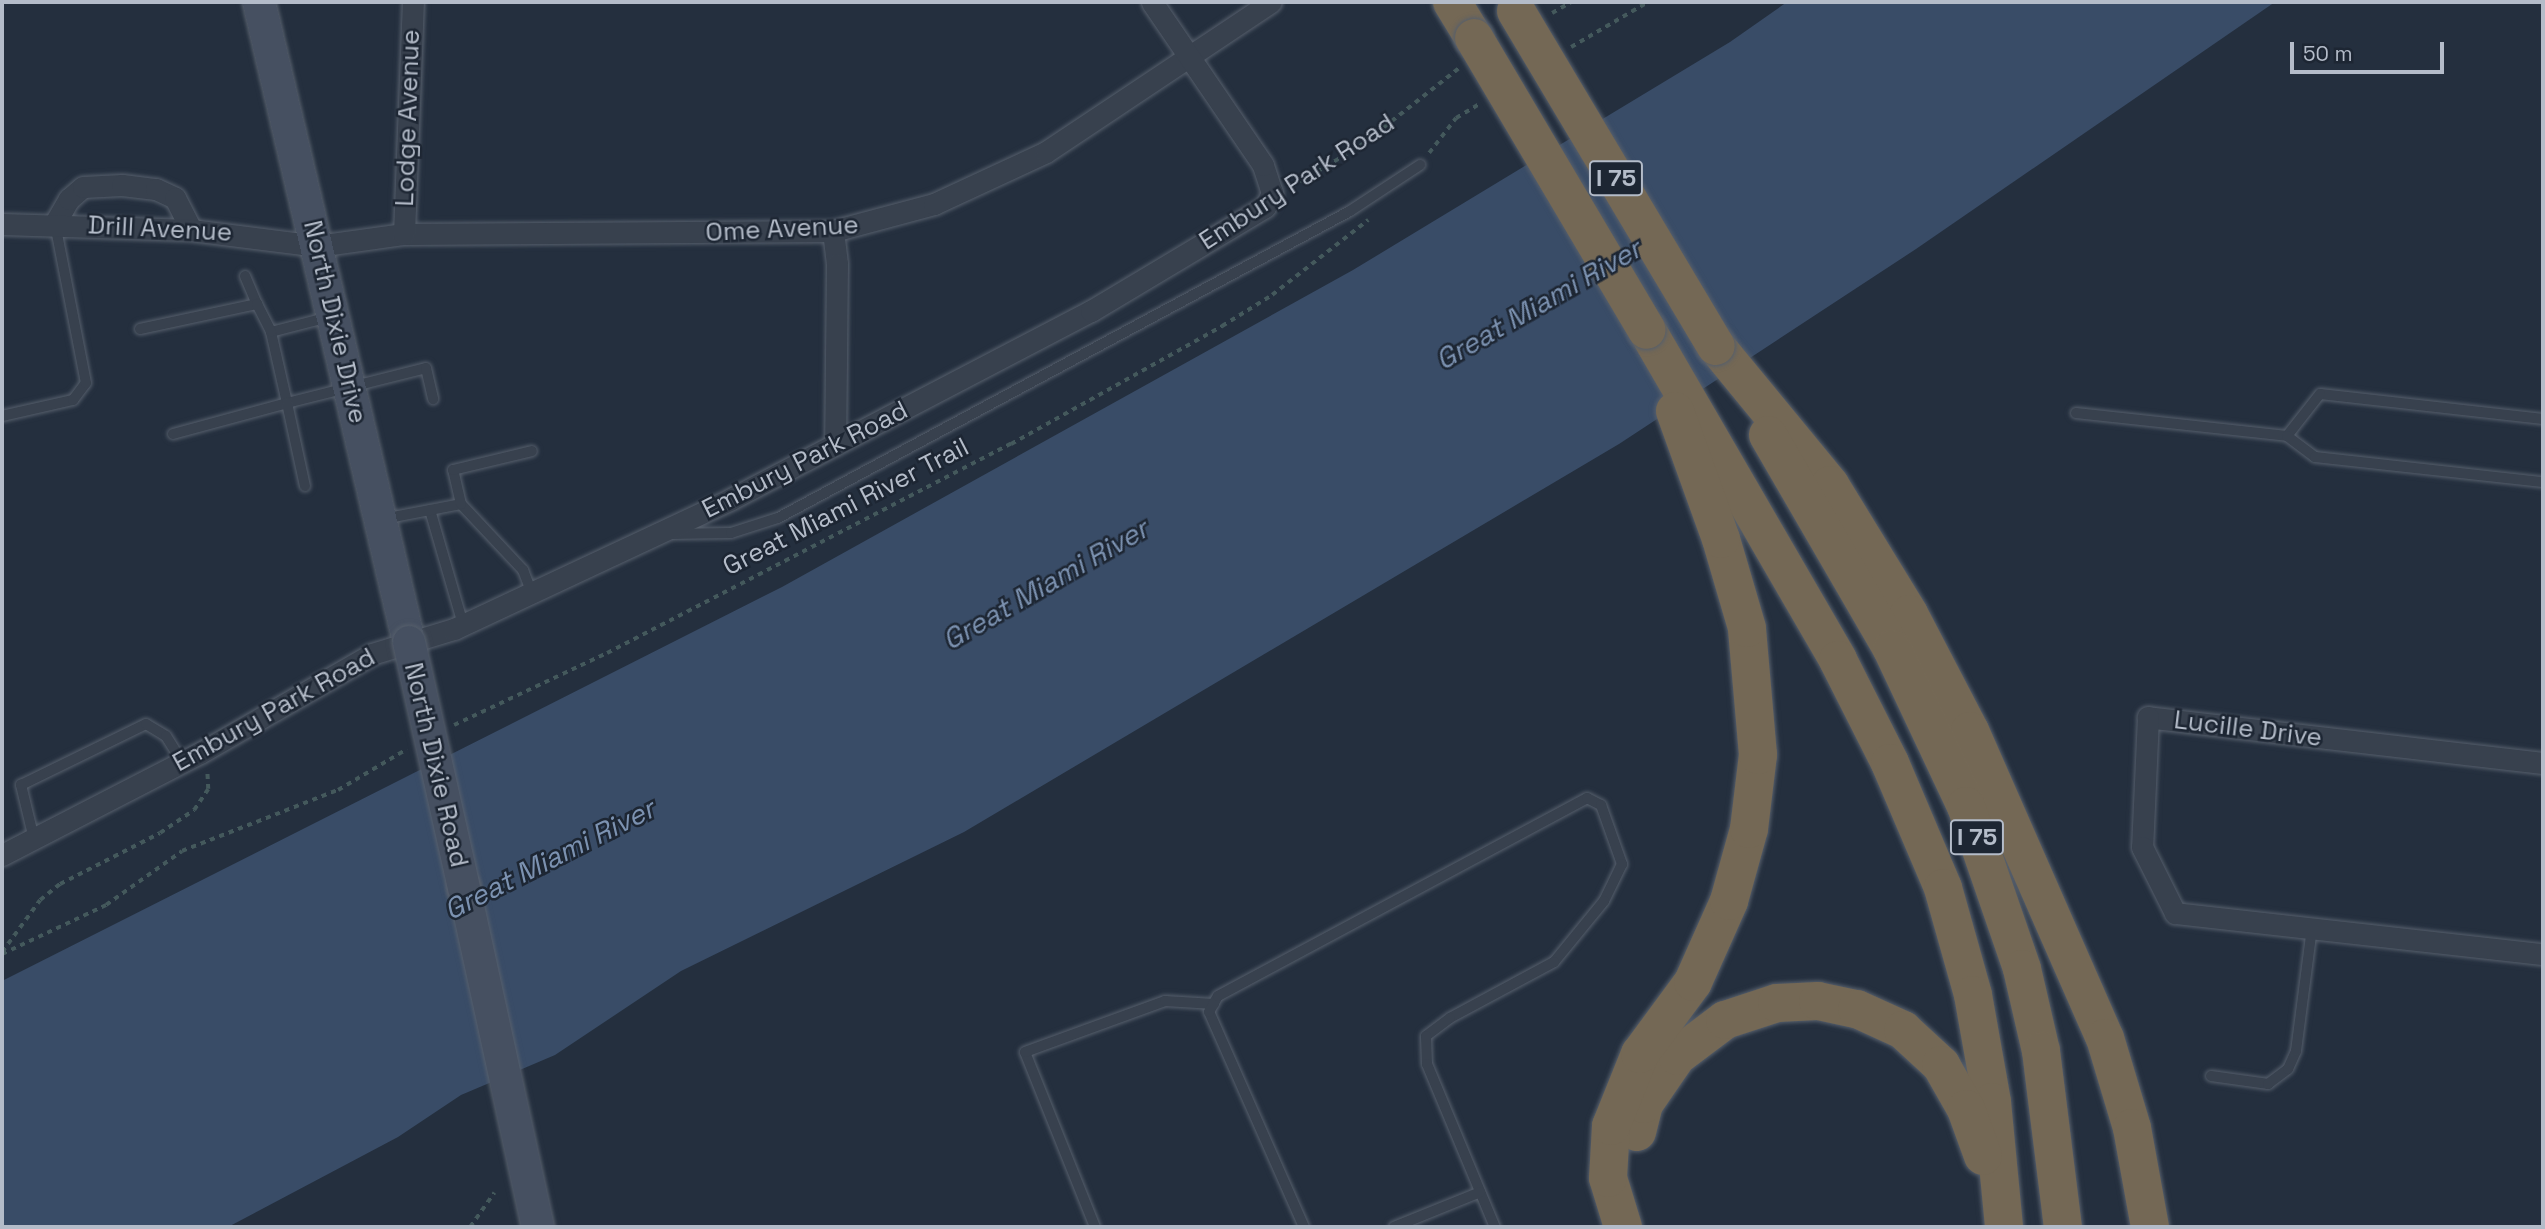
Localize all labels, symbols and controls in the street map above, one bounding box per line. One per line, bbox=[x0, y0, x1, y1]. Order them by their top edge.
scale bar bbox=[2293, 28, 2447, 72]
street label: Lodge Avenue bbox=[389, 29, 427, 207]
text: 50 m bbox=[2303, 40, 2353, 67]
street label: Embury Park Road bbox=[1193, 107, 1401, 257]
road number: I 75 bbox=[1588, 158, 1644, 198]
street label: Ome Avenue bbox=[704, 209, 860, 249]
street label: Drill Avenue bbox=[87, 210, 233, 248]
street label: North Dixie Drive bbox=[296, 217, 374, 427]
water label: Great Miami River bbox=[1429, 231, 1647, 377]
street label: Embury Park Road bbox=[697, 395, 913, 525]
street label: Great Miami River Trail bbox=[718, 431, 974, 583]
water label: Great Miami River bbox=[936, 511, 1154, 657]
street label: Embury Park Road bbox=[167, 641, 381, 779]
street label: North Dixie Road bbox=[397, 660, 475, 870]
street label: Lucille Drive bbox=[2172, 704, 2324, 754]
water label: Great Miami River bbox=[438, 791, 660, 927]
road number: I 75 bbox=[1949, 816, 2005, 858]

